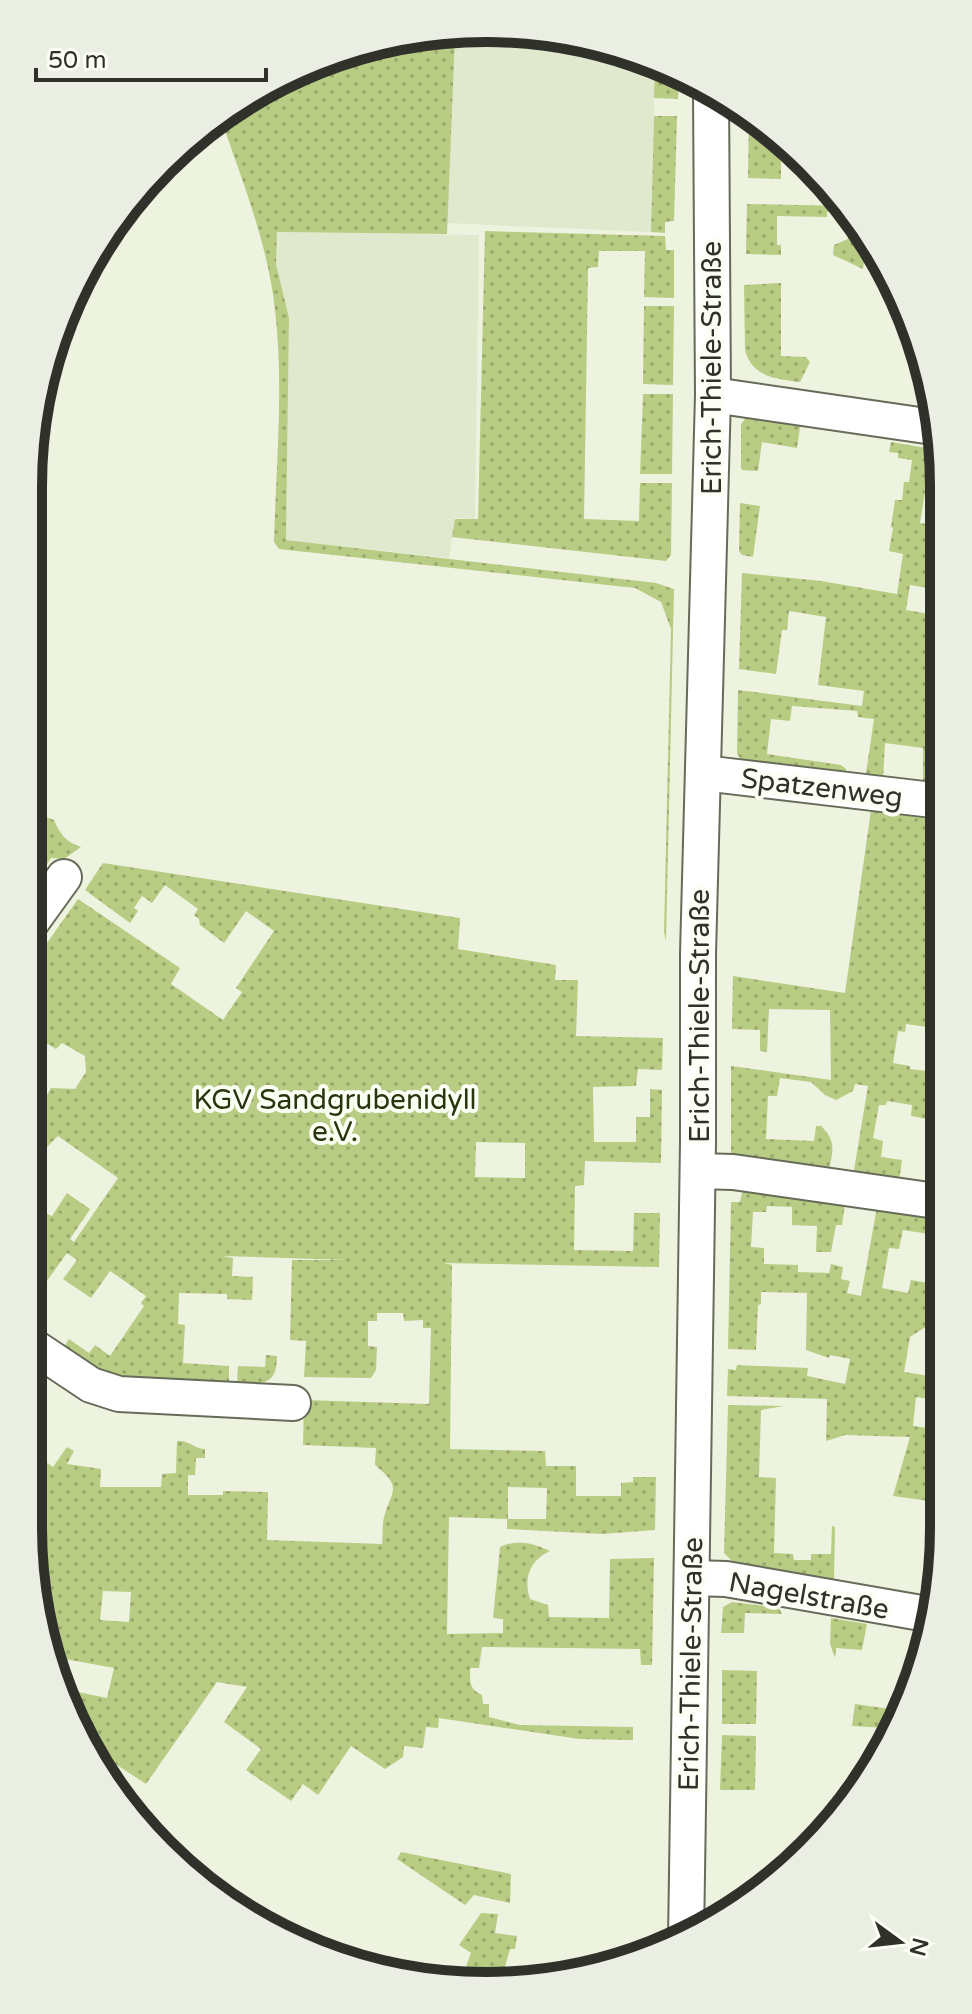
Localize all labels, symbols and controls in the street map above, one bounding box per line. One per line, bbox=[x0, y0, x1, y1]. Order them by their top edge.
scale bar bbox=[36, 32, 266, 82]
text: 50 m bbox=[48, 46, 106, 75]
street label: Erich-Thiele-Straße bbox=[695, 241, 729, 495]
street label: Spatzenweg bbox=[739, 761, 905, 815]
street label: Erich-Thiele-Straße bbox=[683, 889, 717, 1143]
park label: KGV Sandgrubenidyll e.V. bbox=[193, 1083, 477, 1149]
street label: Erich-Thiele-Straße bbox=[672, 1537, 710, 1791]
street label: Nagelstraße bbox=[726, 1565, 892, 1627]
north arrow bbox=[860, 1902, 940, 1982]
text: N bbox=[904, 1935, 933, 1959]

